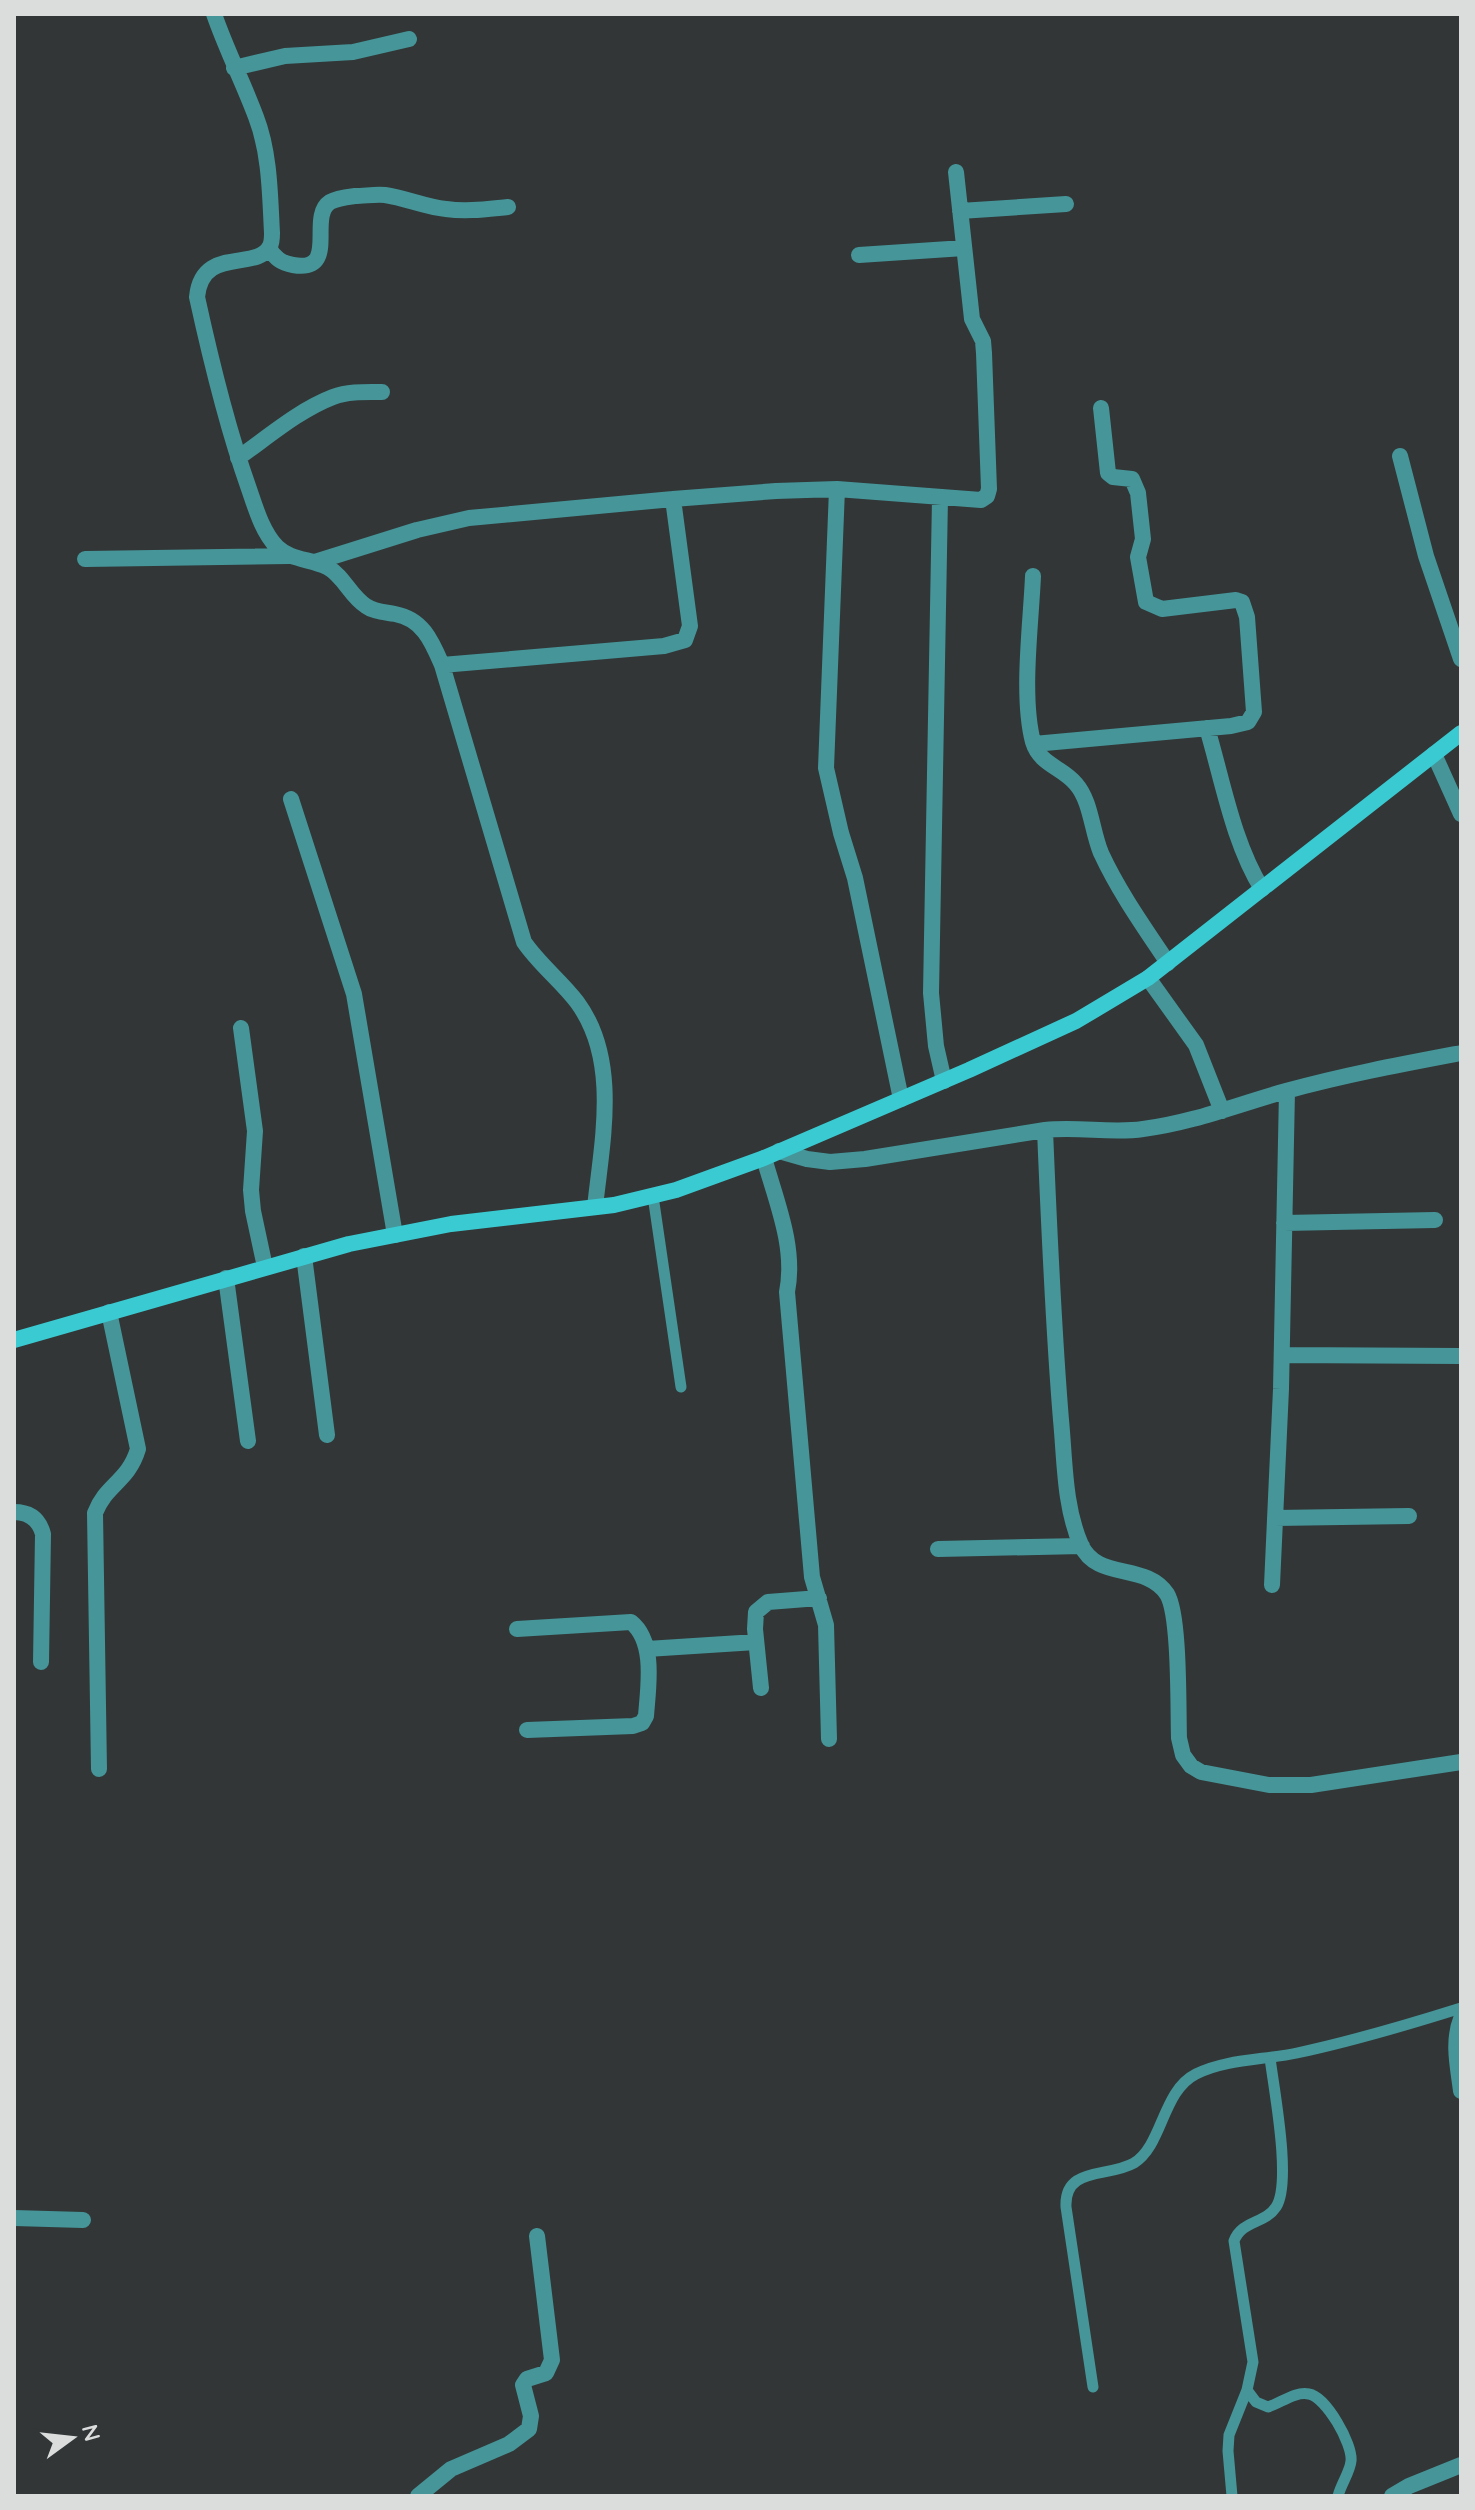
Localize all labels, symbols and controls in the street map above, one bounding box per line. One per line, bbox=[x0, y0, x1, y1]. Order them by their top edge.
north arrow bbox=[32, 2398, 112, 2478]
text: N bbox=[76, 2421, 107, 2444]

